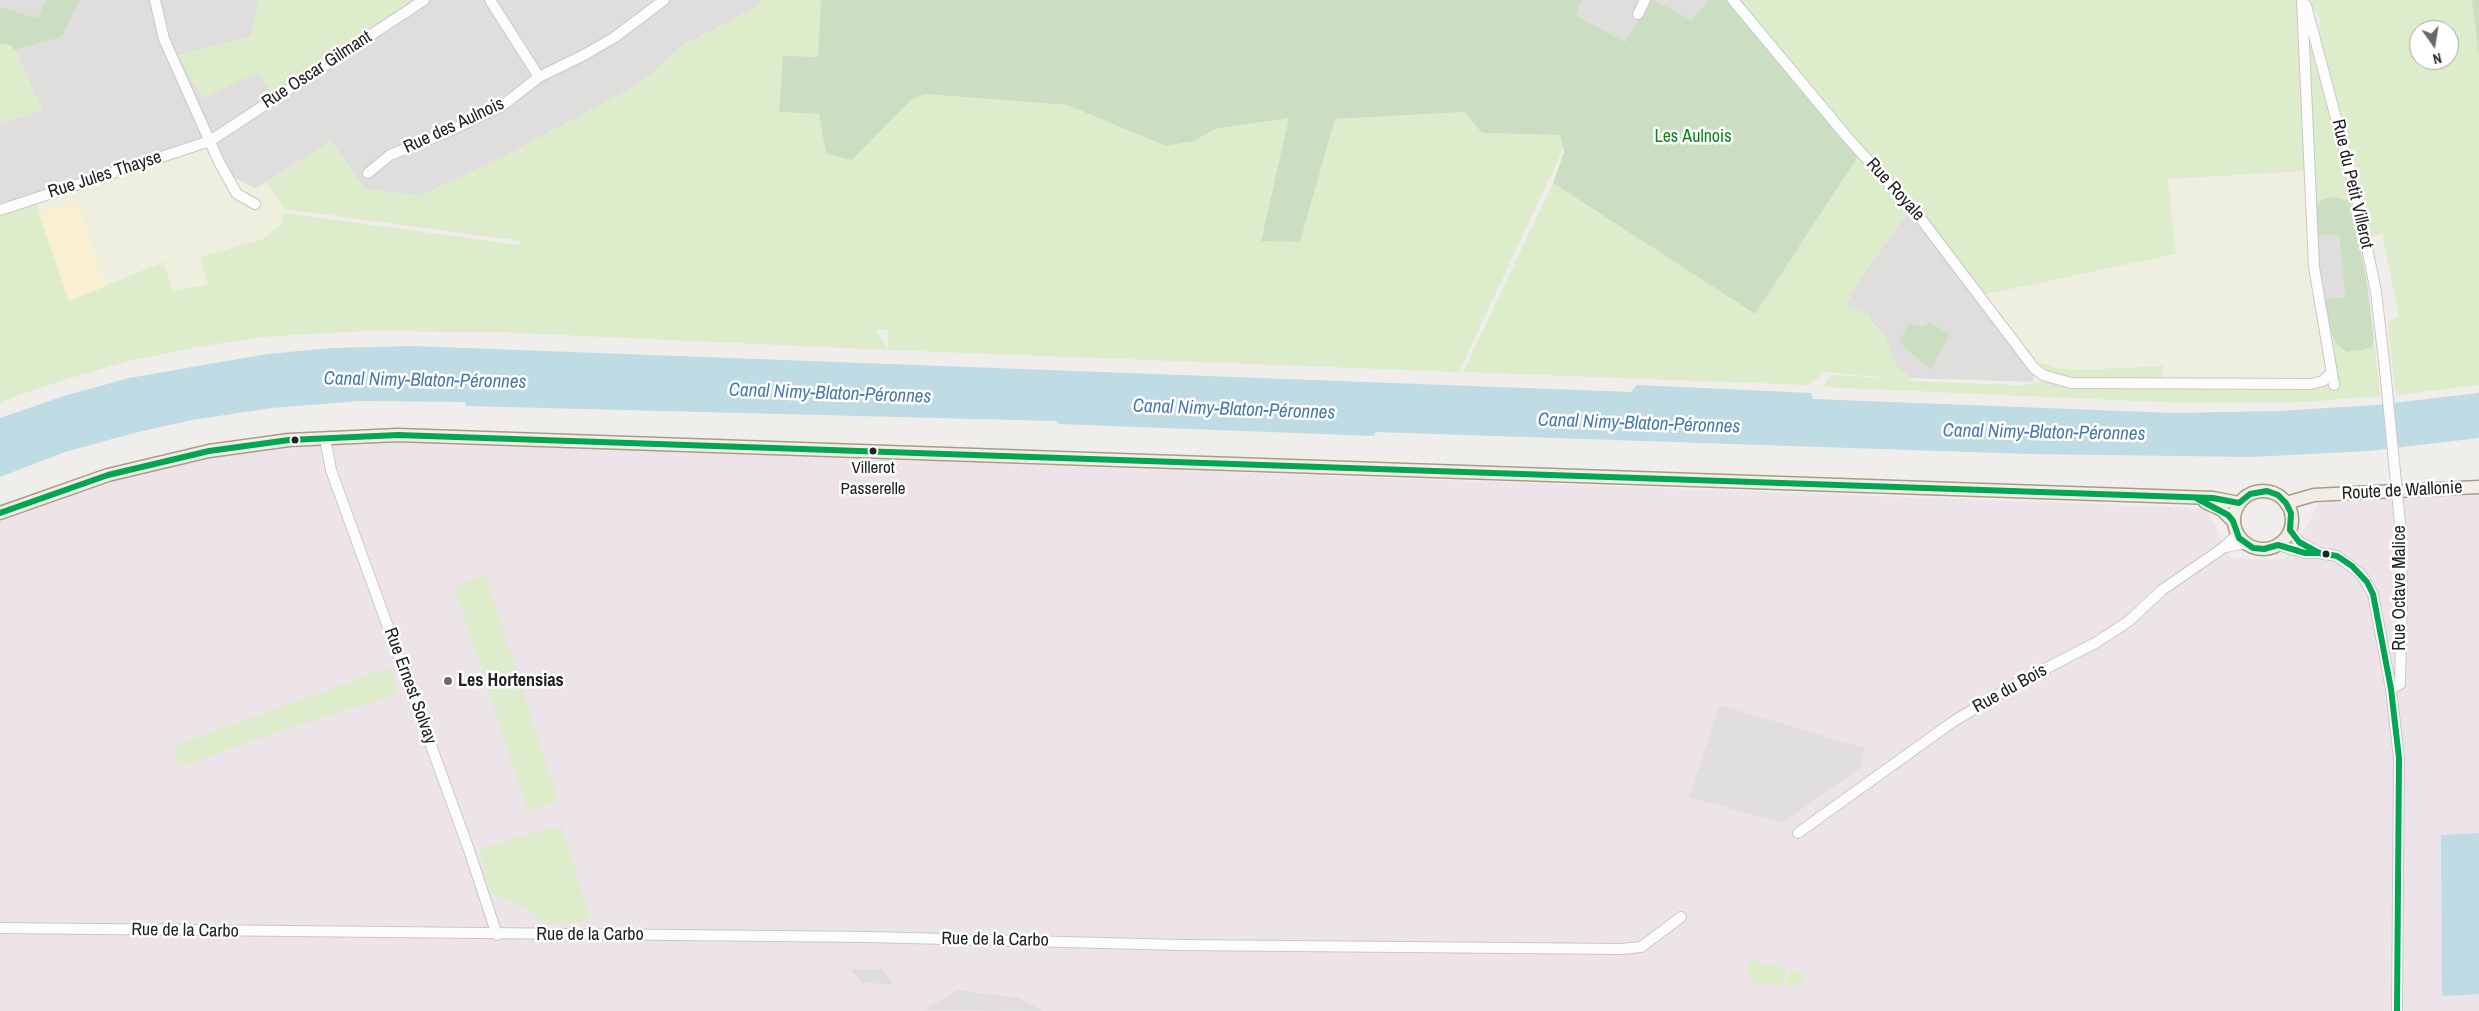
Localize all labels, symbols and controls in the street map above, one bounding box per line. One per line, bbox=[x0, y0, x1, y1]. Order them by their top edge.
north arrow bbox=[2409, 20, 2459, 70]
street label: Rue Oscar Gilmant bbox=[258, 27, 376, 113]
text: N bbox=[2431, 49, 2443, 68]
street label: Rue des Aulnois bbox=[400, 93, 508, 159]
street label: Rue du Petit Villerot bbox=[2327, 117, 2377, 251]
park label: Les Aulnois bbox=[1654, 126, 1732, 148]
street label: Rue Jules Thayse bbox=[45, 146, 165, 204]
street label: Rue Royale bbox=[1861, 154, 1929, 226]
water label: Canal Nimy-Blaton-Péronnes bbox=[324, 368, 526, 394]
water label: Canal Nimy-Blaton-Péronnes bbox=[728, 379, 932, 409]
water label: Canal Nimy-Blaton-Péronnes bbox=[1132, 395, 1336, 425]
water label: Canal Nimy-Blaton-Péronnes bbox=[1537, 409, 1741, 439]
water label: Canal Nimy-Blaton-Péronnes bbox=[1943, 420, 2145, 446]
unlabelled marker bbox=[290, 435, 300, 445]
marker: Villerot Passerelle bbox=[868, 446, 878, 456]
place label: Villerot Passerelle bbox=[840, 458, 906, 498]
street label: Route de Wallonie bbox=[2341, 477, 2463, 505]
street label: Rue Octave Malice bbox=[2389, 525, 2411, 651]
unlabelled marker bbox=[2321, 549, 2331, 559]
street label: Rue Ernest Solvay bbox=[379, 625, 441, 747]
street label: Rue du Bois bbox=[1969, 660, 2051, 718]
place label: Les Hortensias bbox=[458, 670, 564, 692]
marker: Les Hortensias bbox=[442, 675, 454, 687]
street label: Rue de la Carbo bbox=[131, 919, 239, 943]
street label: Rue de la Carbo bbox=[536, 924, 644, 946]
street label: Rue de la Carbo bbox=[941, 928, 1049, 952]

